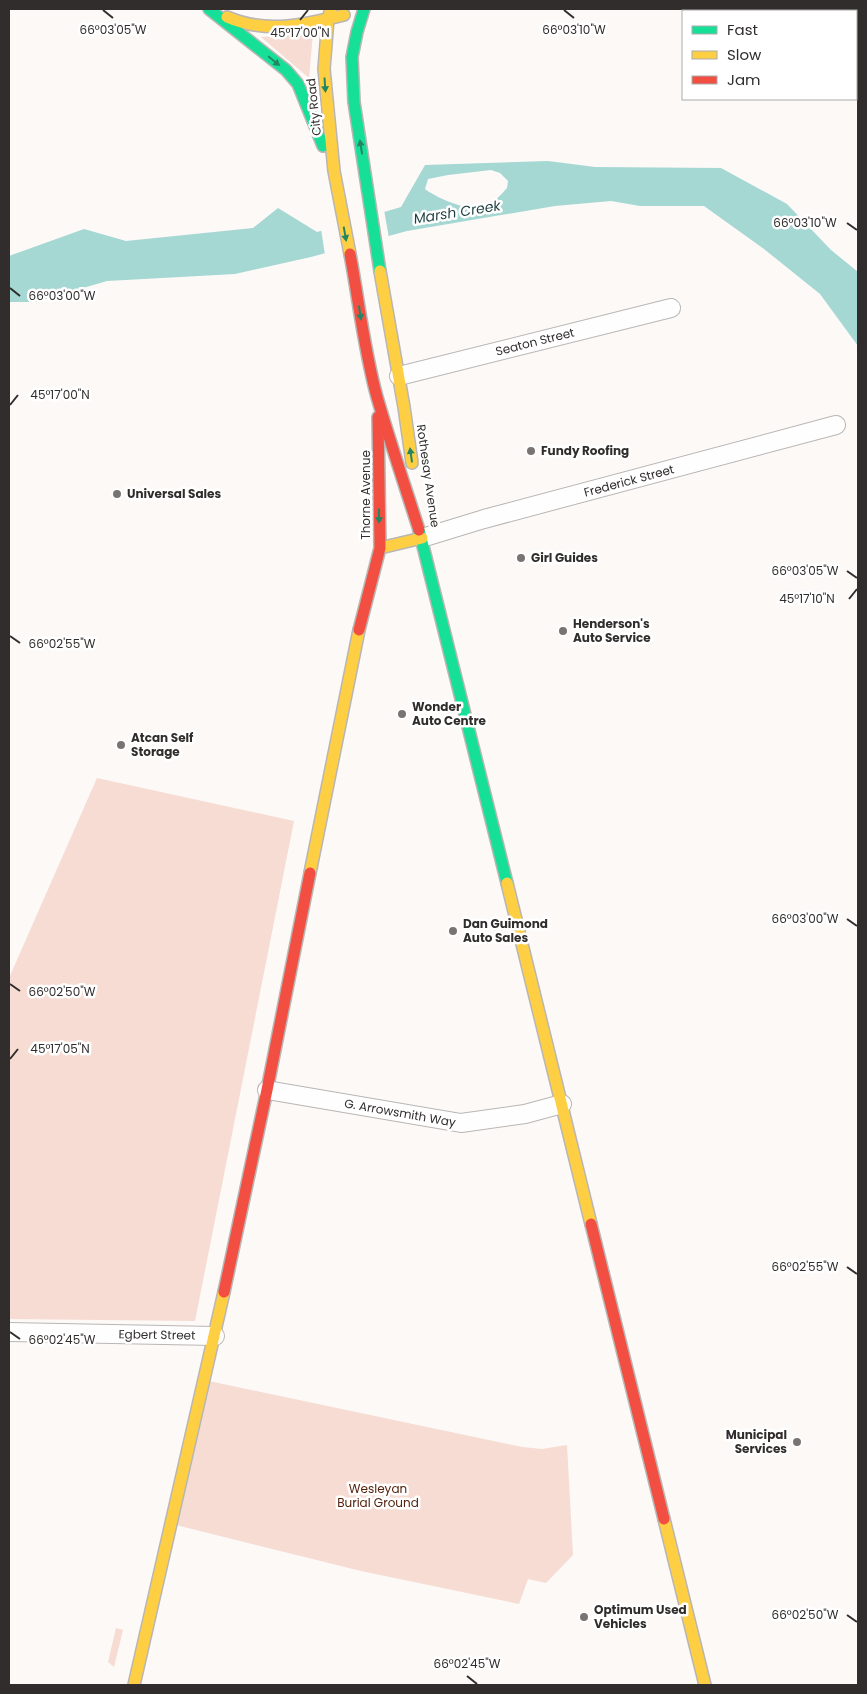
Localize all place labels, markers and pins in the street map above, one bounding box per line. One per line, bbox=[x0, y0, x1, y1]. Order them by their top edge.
place label: Fundy Roofing bbox=[541, 442, 629, 459]
marker: Fundy Roofing bbox=[525, 445, 537, 457]
place label: Universal Sales bbox=[127, 485, 222, 502]
marker: Universal Sales bbox=[111, 488, 123, 500]
place label: Girl Guides bbox=[531, 549, 598, 566]
marker: Girl Guides bbox=[515, 552, 527, 564]
place label: Henderson's Auto Service bbox=[573, 615, 651, 646]
marker: Henderson's Auto Service bbox=[557, 625, 569, 637]
place label: Wonder Auto Centre bbox=[412, 698, 487, 729]
marker: Wonder Auto Centre bbox=[396, 708, 408, 720]
place label: Atcan Self Storage bbox=[131, 729, 194, 760]
marker: Atcan Self Storage bbox=[115, 739, 127, 751]
place label: Dan Guimond Auto Sales bbox=[463, 915, 548, 946]
marker: Dan Guimond Auto Sales bbox=[447, 925, 459, 937]
place label: Municipal Services bbox=[726, 1426, 787, 1457]
marker: Municipal Services bbox=[791, 1436, 803, 1448]
place label: Optimum Used Vehicles bbox=[594, 1601, 687, 1632]
marker: Optimum Used Vehicles bbox=[578, 1611, 590, 1623]

